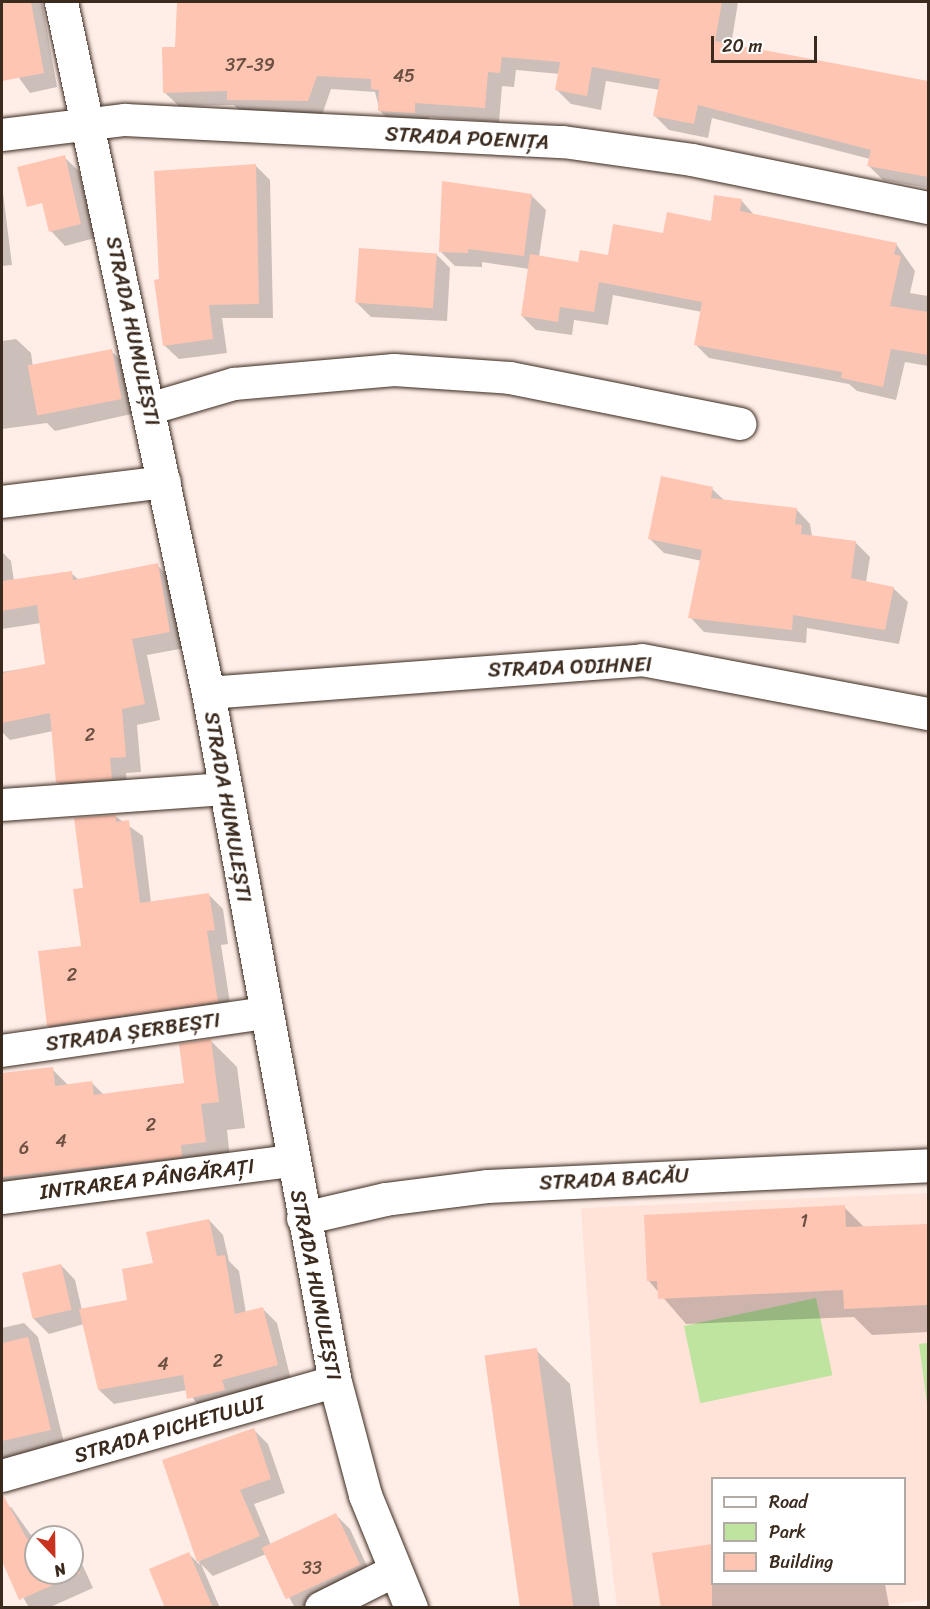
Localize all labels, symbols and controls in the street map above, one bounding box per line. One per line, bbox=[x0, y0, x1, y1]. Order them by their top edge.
scale bar bbox=[714, 24, 820, 62]
text: 20 m bbox=[722, 30, 762, 62]
house number: 37-39 bbox=[225, 54, 275, 76]
house number: 45 bbox=[393, 65, 415, 87]
street label: STRADA POENIȚA bbox=[384, 121, 550, 155]
street label: STRADA HUMULEȘTI bbox=[100, 232, 166, 430]
street label: STRADA ODIHNEI bbox=[487, 652, 653, 682]
street label: STRADA HUMULEȘTI bbox=[198, 708, 258, 906]
house number: 2 bbox=[85, 724, 95, 746]
house number: 2 bbox=[67, 964, 77, 986]
street label: STRADA ȘERBEȘTI bbox=[45, 1007, 221, 1057]
house number: 2 bbox=[146, 1114, 156, 1136]
house number: 4 bbox=[55, 1130, 67, 1152]
house number: 6 bbox=[19, 1137, 29, 1159]
street label: INTRAREA PÂNGĂRAȚI bbox=[39, 1153, 255, 1205]
street label: STRADA BACĂU bbox=[538, 1162, 690, 1196]
street label: STRADA HUMULEȘTI bbox=[285, 1186, 347, 1384]
house number: 1 bbox=[800, 1210, 808, 1232]
house number: 2 bbox=[213, 1350, 223, 1372]
house number: 4 bbox=[157, 1353, 169, 1375]
street label: STRADA PICHETULUI bbox=[70, 1390, 268, 1468]
legend bbox=[711, 1477, 906, 1585]
text: Road bbox=[769, 1486, 808, 1518]
text: Park bbox=[769, 1516, 806, 1548]
north arrow bbox=[24, 1525, 84, 1585]
text: Building bbox=[769, 1546, 833, 1578]
text: N bbox=[50, 1555, 71, 1586]
house number: 33 bbox=[302, 1557, 322, 1579]

